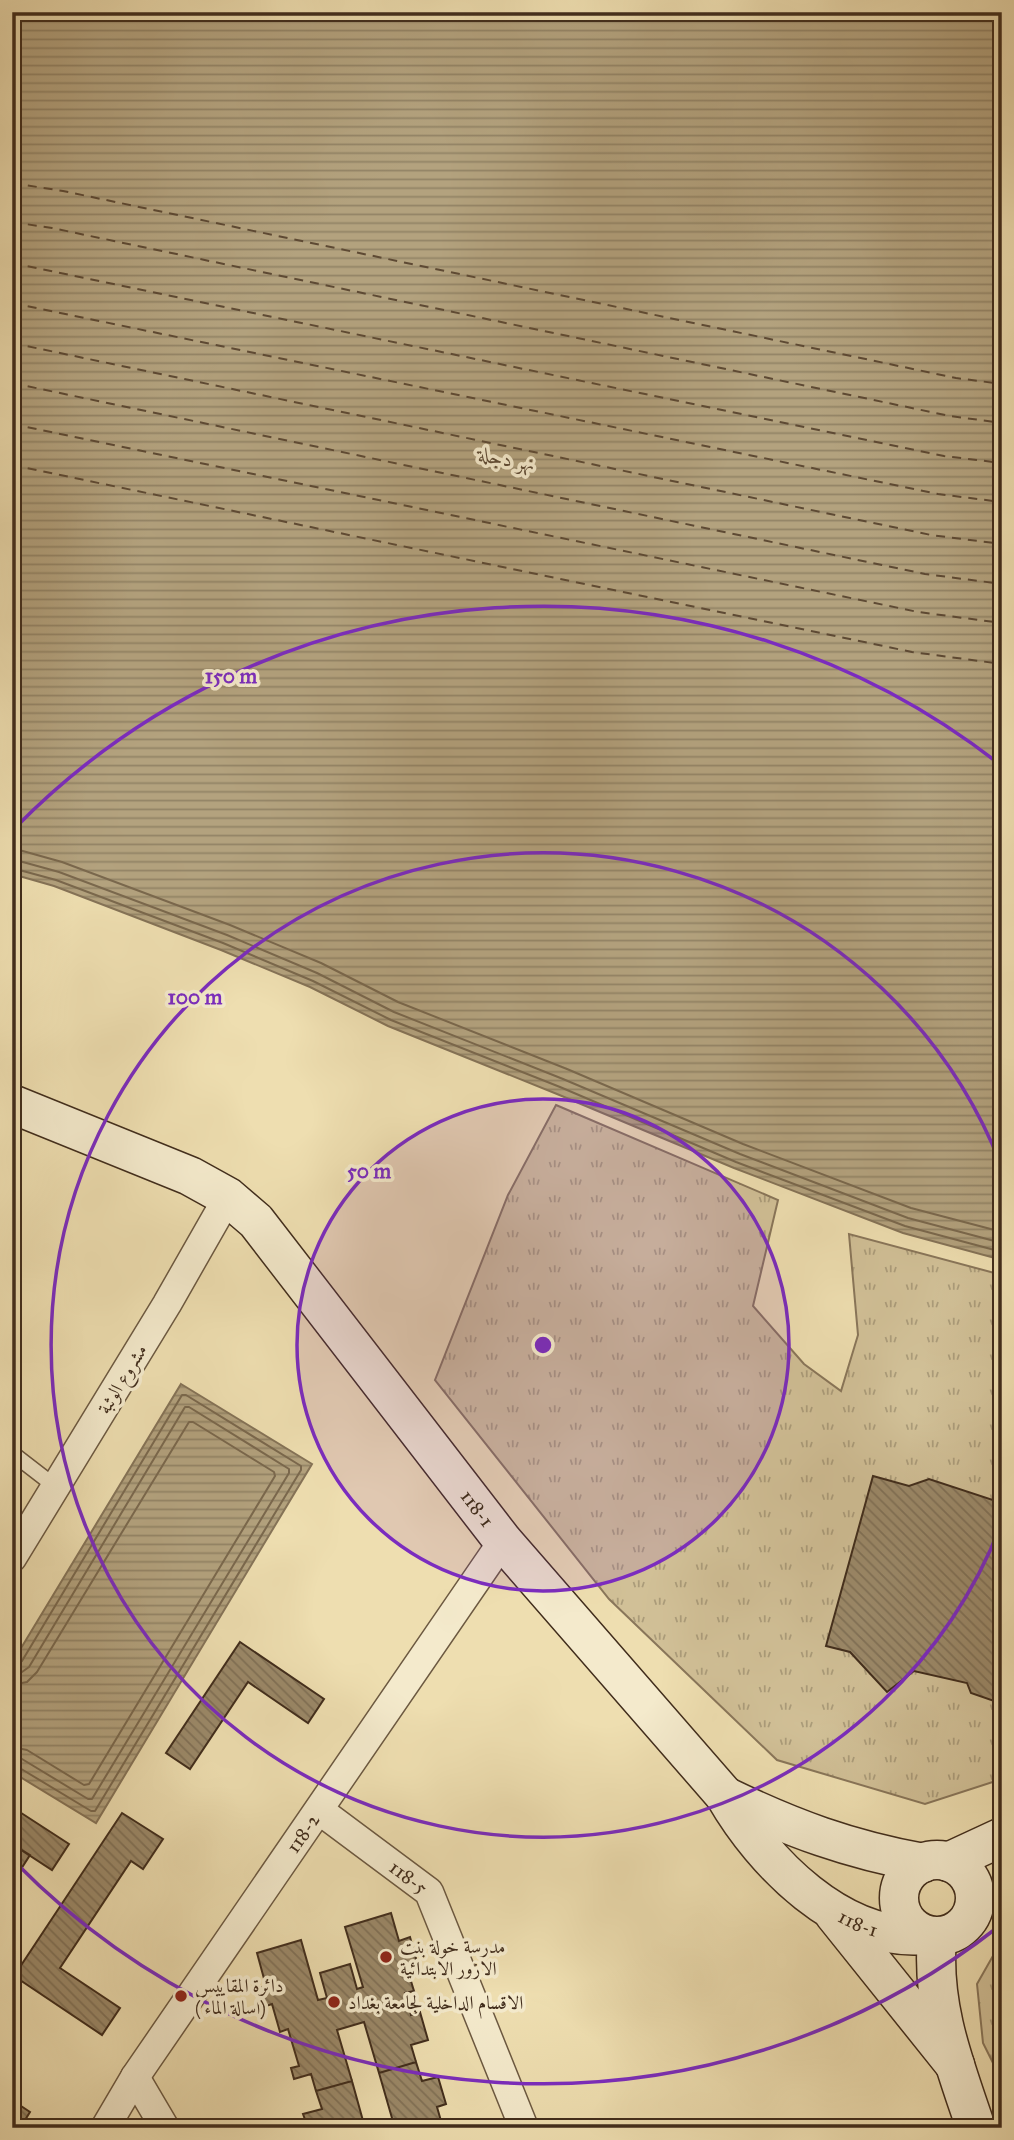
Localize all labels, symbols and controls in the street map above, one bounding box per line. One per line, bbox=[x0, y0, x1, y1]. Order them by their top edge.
water label: نهر دجلة bbox=[473, 441, 538, 478]
text: 150 m bbox=[205, 663, 257, 689]
text: 100 m bbox=[168, 984, 223, 1010]
text: 50 m bbox=[347, 1158, 391, 1184]
centre of rings bbox=[531, 1333, 555, 1357]
street label: مشروع الوثبة bbox=[92, 1340, 155, 1420]
street label: 118-1 bbox=[456, 1485, 499, 1531]
street label: 118-2 bbox=[281, 1809, 324, 1857]
street label: 118-5 bbox=[385, 1855, 433, 1899]
street label: 118-1 bbox=[835, 1905, 881, 1941]
place label: مدرسة خولة بنت الازور الابتدائية bbox=[400, 1935, 505, 1980]
marker: مدرسة خولة بنت الازور الابتدائية bbox=[378, 1949, 394, 1965]
place label: دائرة المقاييس ( اسالة الماء) bbox=[195, 1974, 283, 2020]
marker: دائرة المقاييس ( اسالة الماء) bbox=[173, 1988, 189, 2004]
place label: الاقسام الداخلية لجامعة بغداد bbox=[348, 1991, 523, 2019]
marker: الاقسام الداخلية لجامعة بغداد bbox=[326, 1994, 342, 2010]

